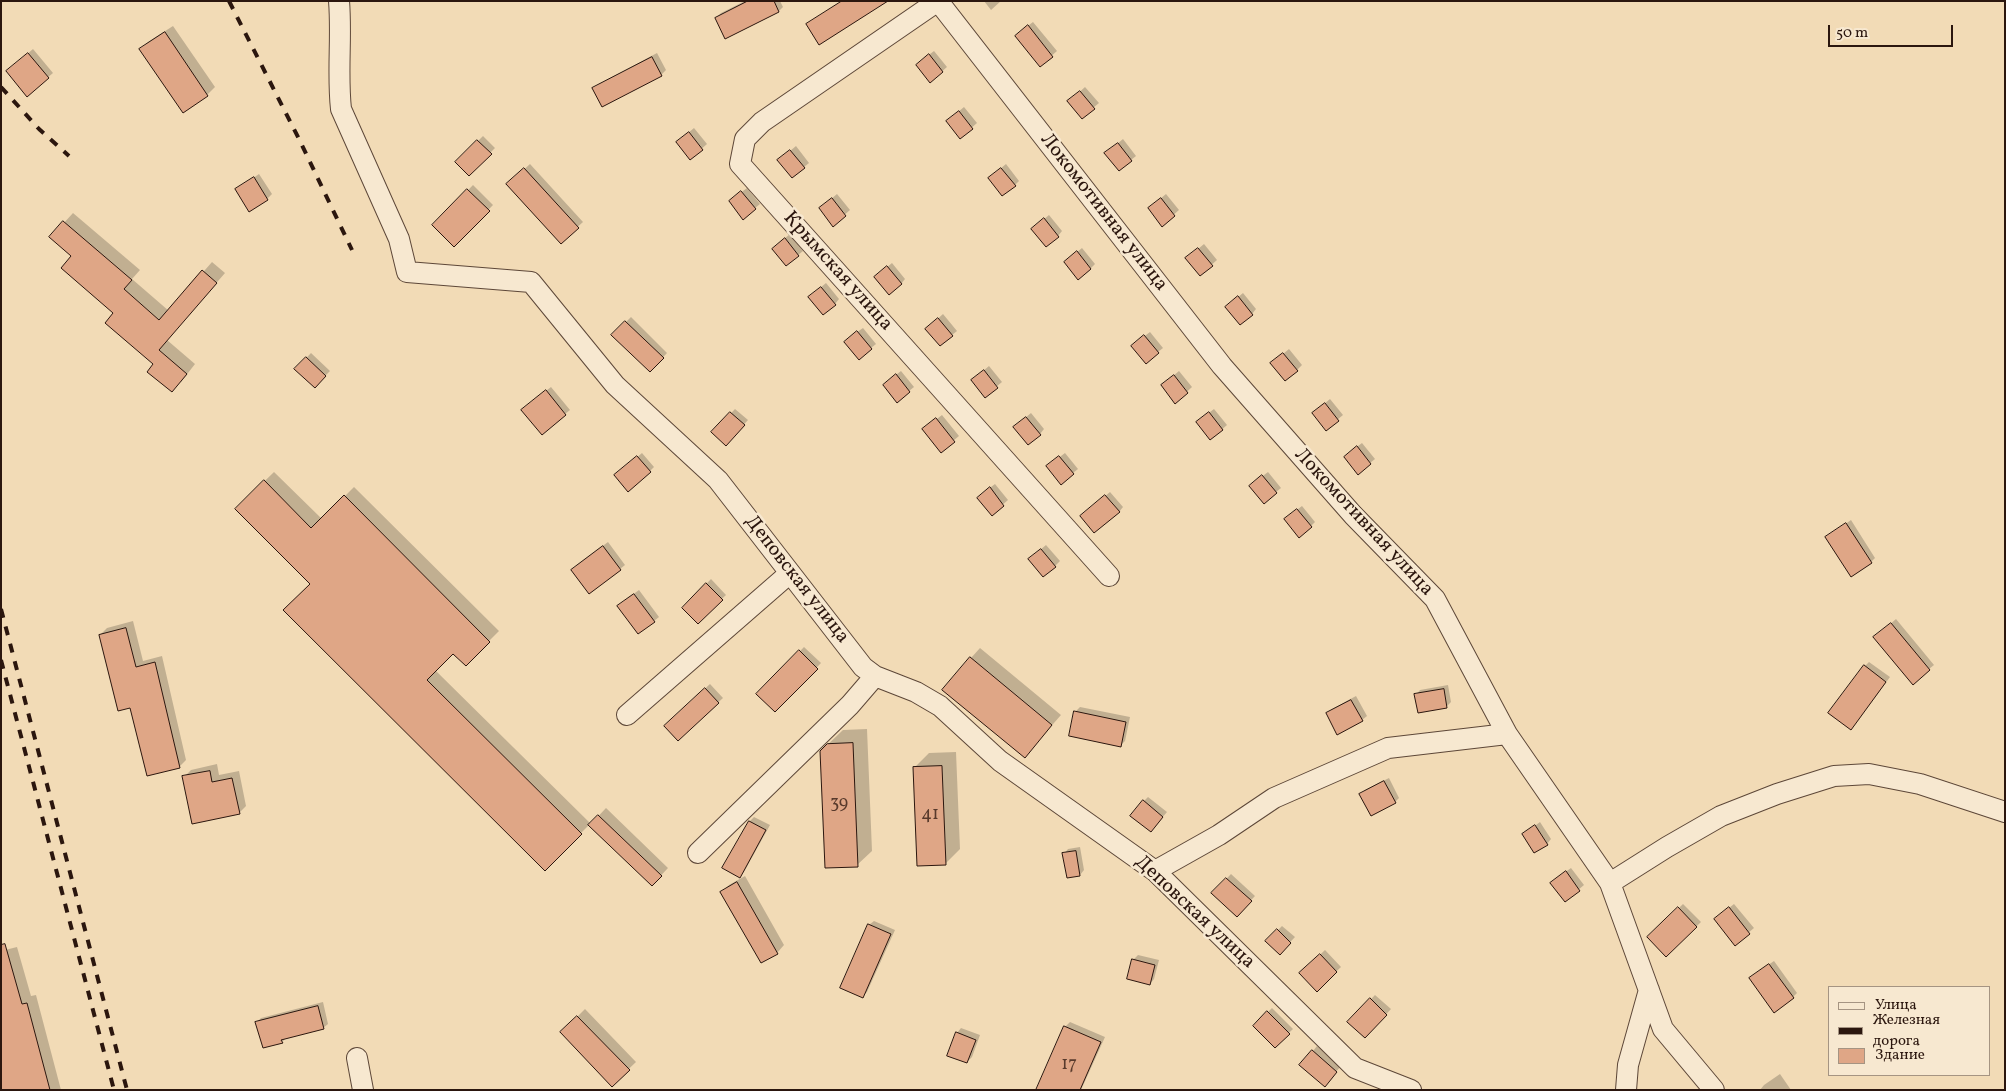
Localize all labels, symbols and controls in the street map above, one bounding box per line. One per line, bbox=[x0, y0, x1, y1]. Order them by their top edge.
scale bar bbox=[1831, 15, 1956, 47]
text: 50 m bbox=[1836, 23, 1868, 44]
street label: Локомотивная улица bbox=[1034, 129, 1172, 297]
street label: Крымская улица bbox=[777, 207, 897, 337]
street label: Локомотивная улица bbox=[1288, 444, 1438, 602]
street label: Деповская улица bbox=[739, 511, 853, 649]
house number: 39 bbox=[830, 794, 848, 816]
house number: 41 bbox=[921, 805, 939, 827]
street label: Деповская улица bbox=[1129, 851, 1259, 975]
legend bbox=[1828, 986, 1991, 1076]
text: Улица bbox=[1875, 995, 1917, 1016]
text: Железная дорога bbox=[1873, 1010, 1940, 1052]
text: Здание bbox=[1875, 1045, 1925, 1066]
house number: 17 bbox=[1061, 1055, 1077, 1077]

